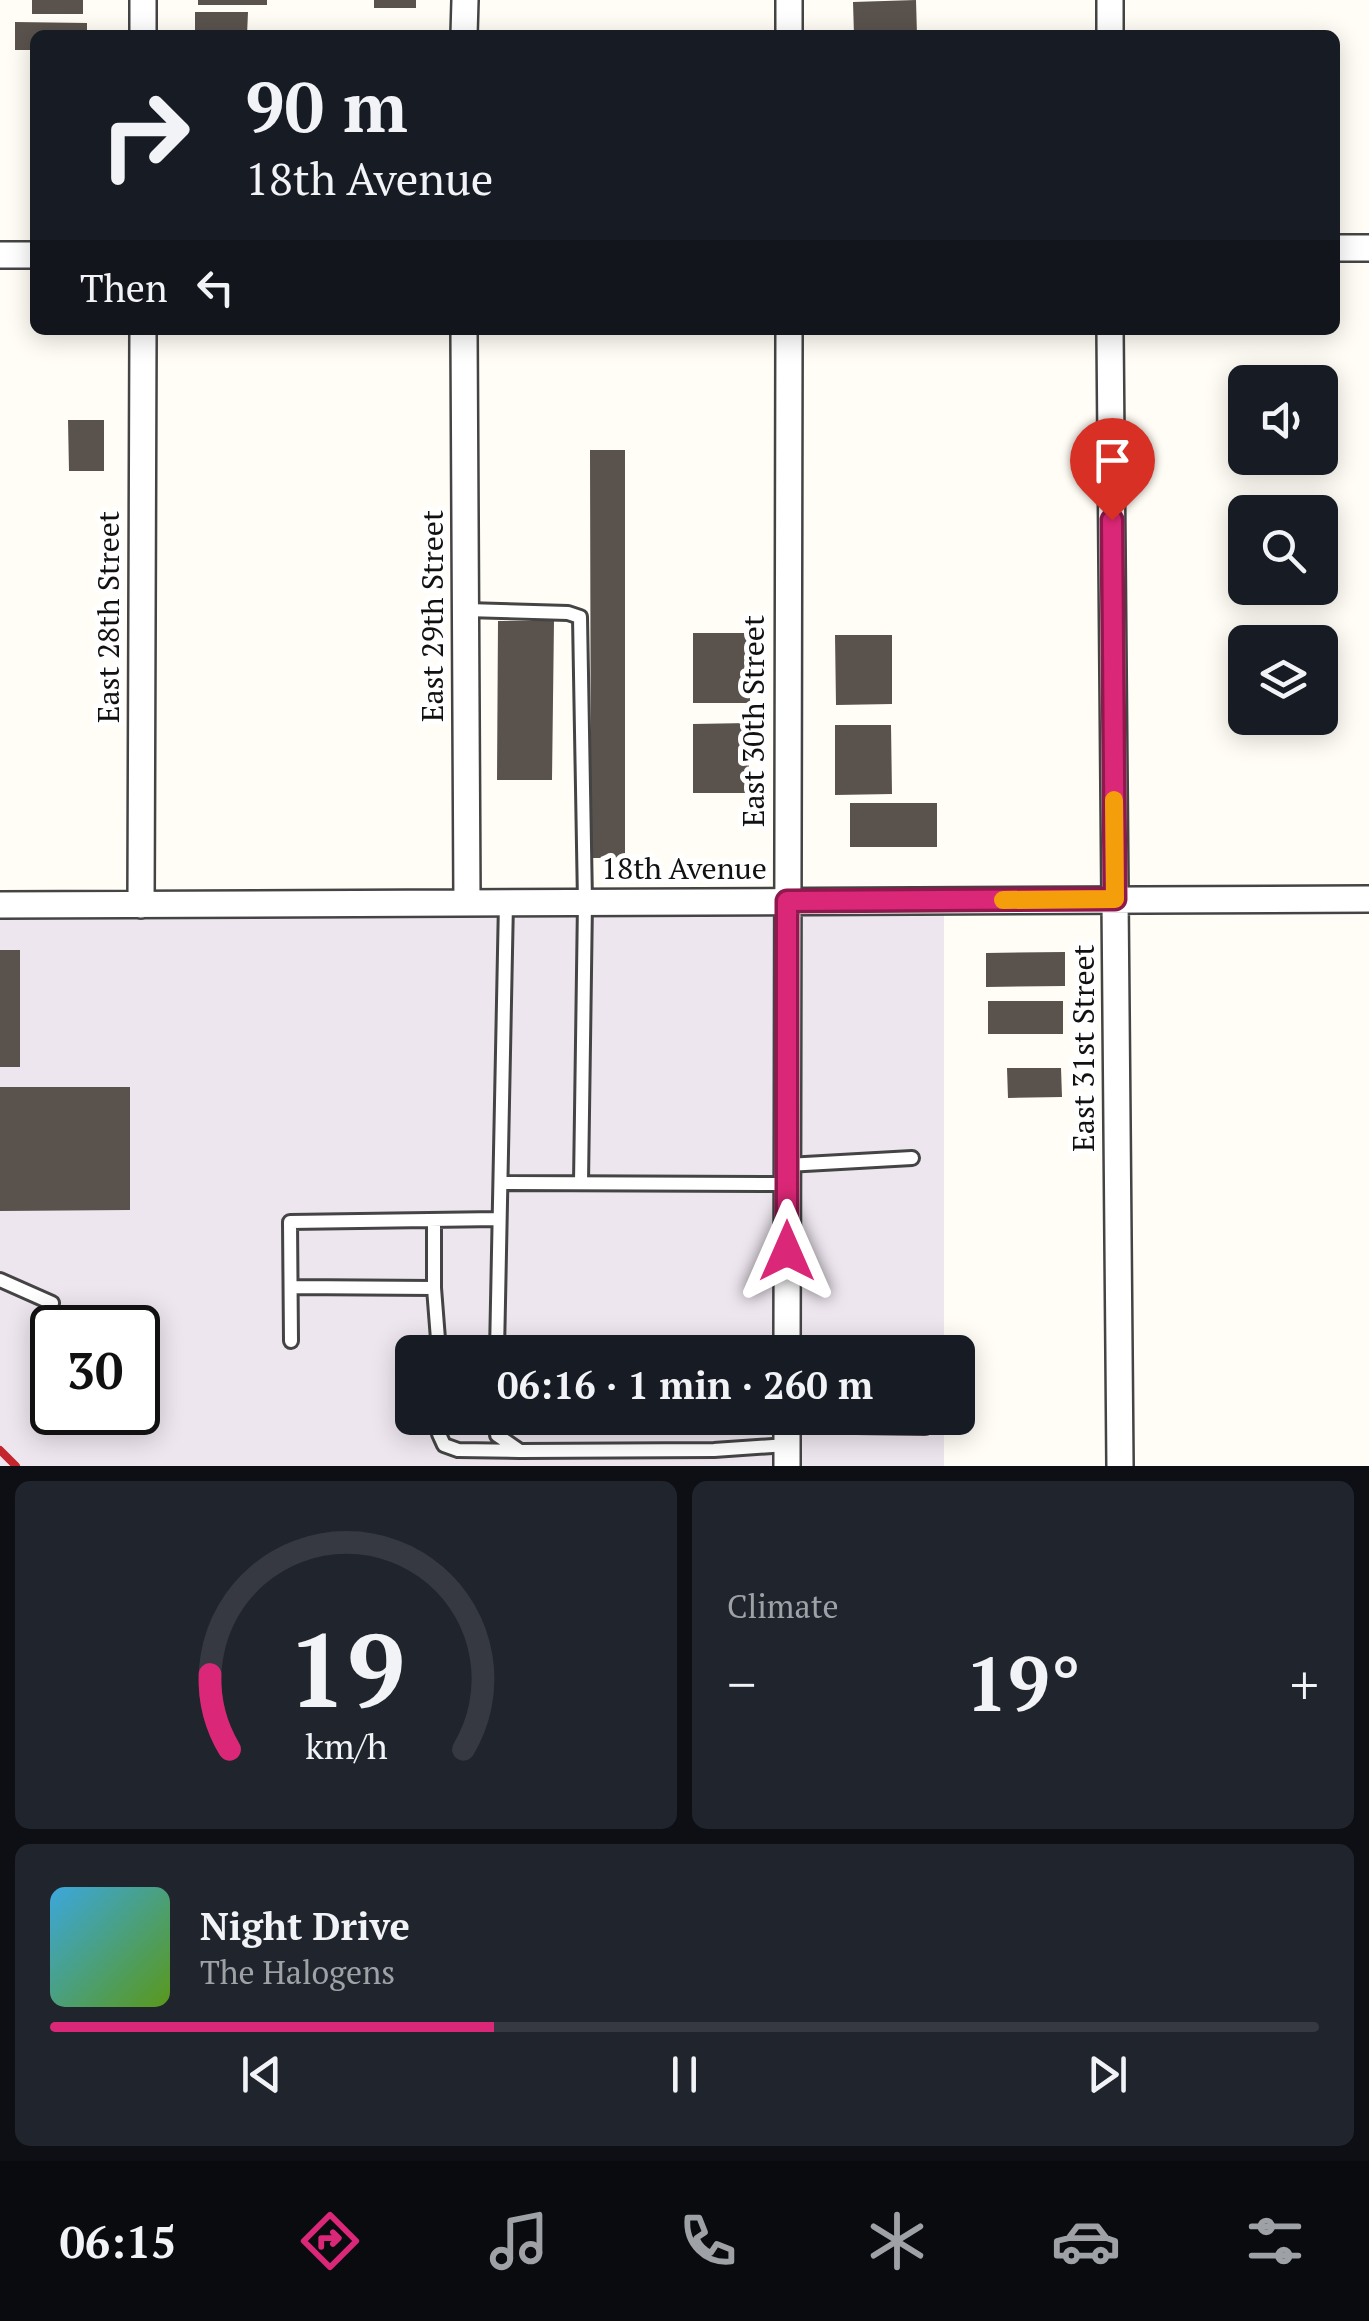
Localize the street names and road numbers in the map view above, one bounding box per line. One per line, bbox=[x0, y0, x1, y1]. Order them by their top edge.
street label: East 29th Street bbox=[412, 510, 452, 722]
street label: East 28th Street bbox=[88, 511, 128, 723]
street label: East 30th Street bbox=[733, 615, 773, 827]
street label: 18th Avenue bbox=[601, 848, 767, 888]
street label: East 31st Street bbox=[1063, 944, 1103, 1152]

